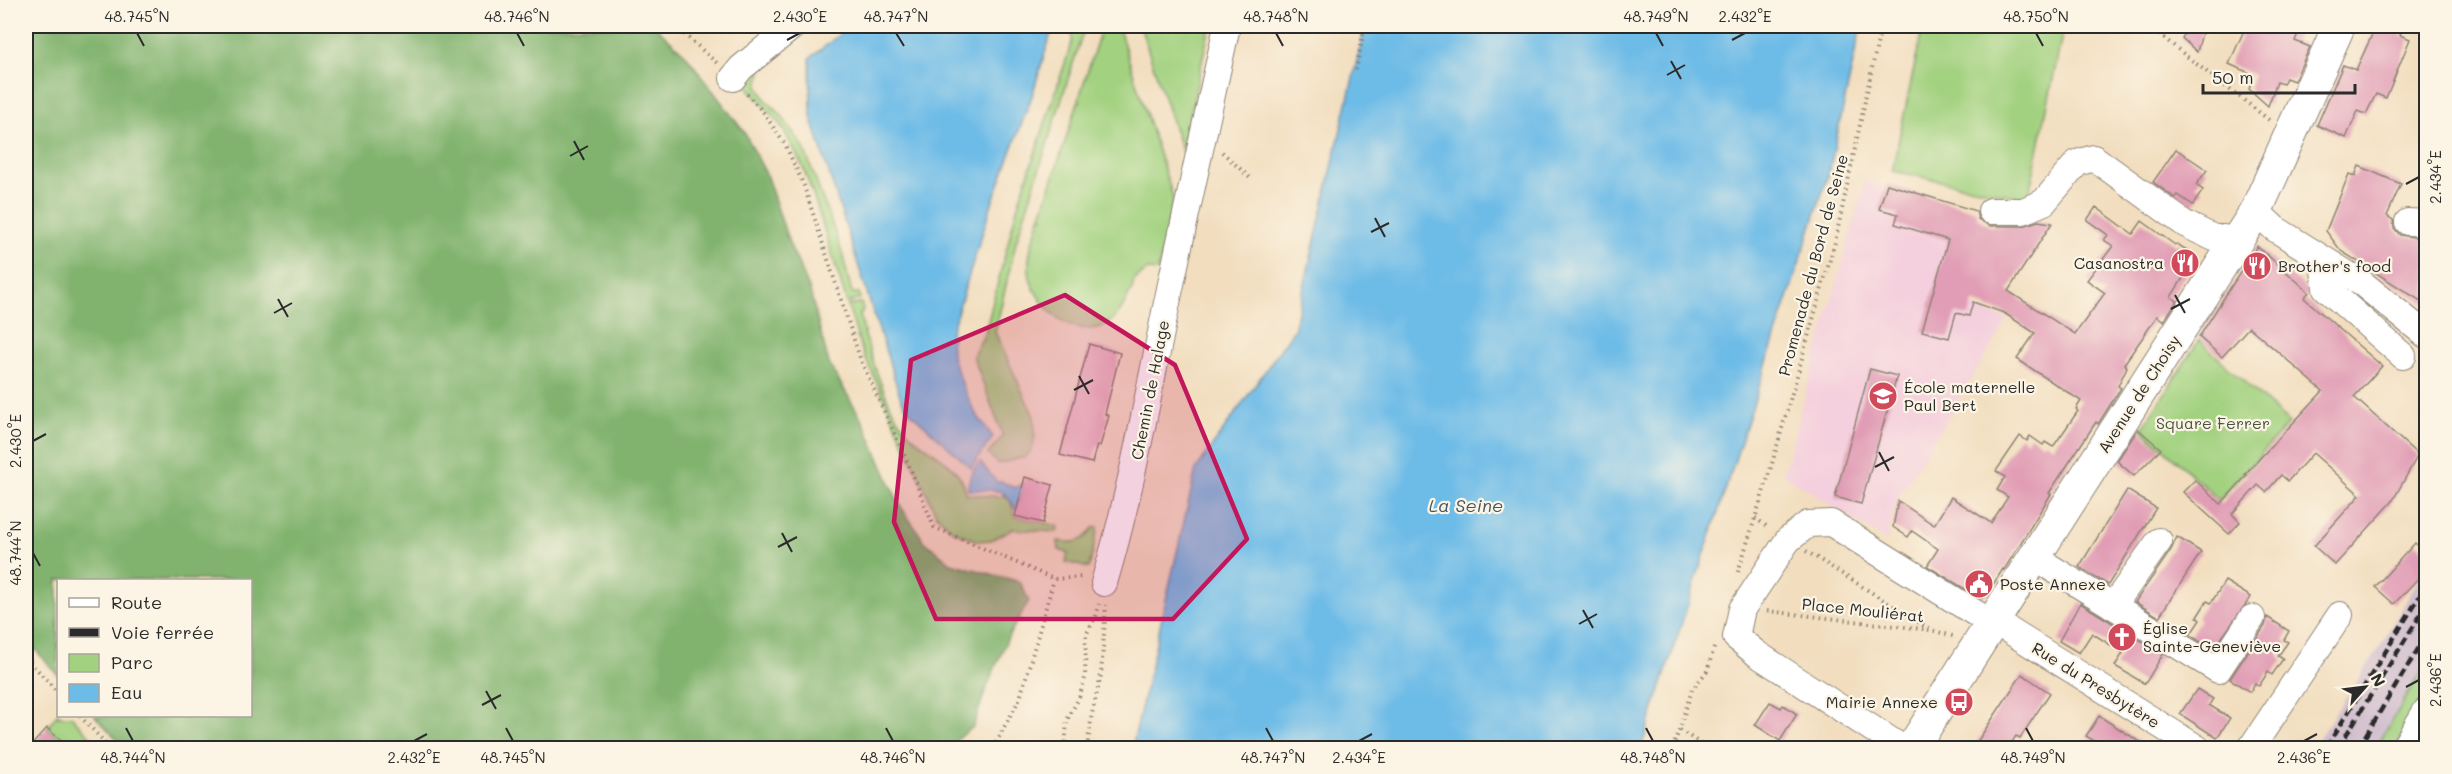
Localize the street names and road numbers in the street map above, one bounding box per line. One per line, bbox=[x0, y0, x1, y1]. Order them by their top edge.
street label: Promenade du Bord de Seine bbox=[1773, 152, 1852, 378]
street label: Chemin de Halage bbox=[1126, 318, 1173, 461]
street label: Avenue de Choisy bbox=[2093, 331, 2185, 457]
street label: Place Mouliérat bbox=[1801, 593, 1925, 626]
street label: Rue du Presbytère bbox=[2028, 637, 2164, 732]

